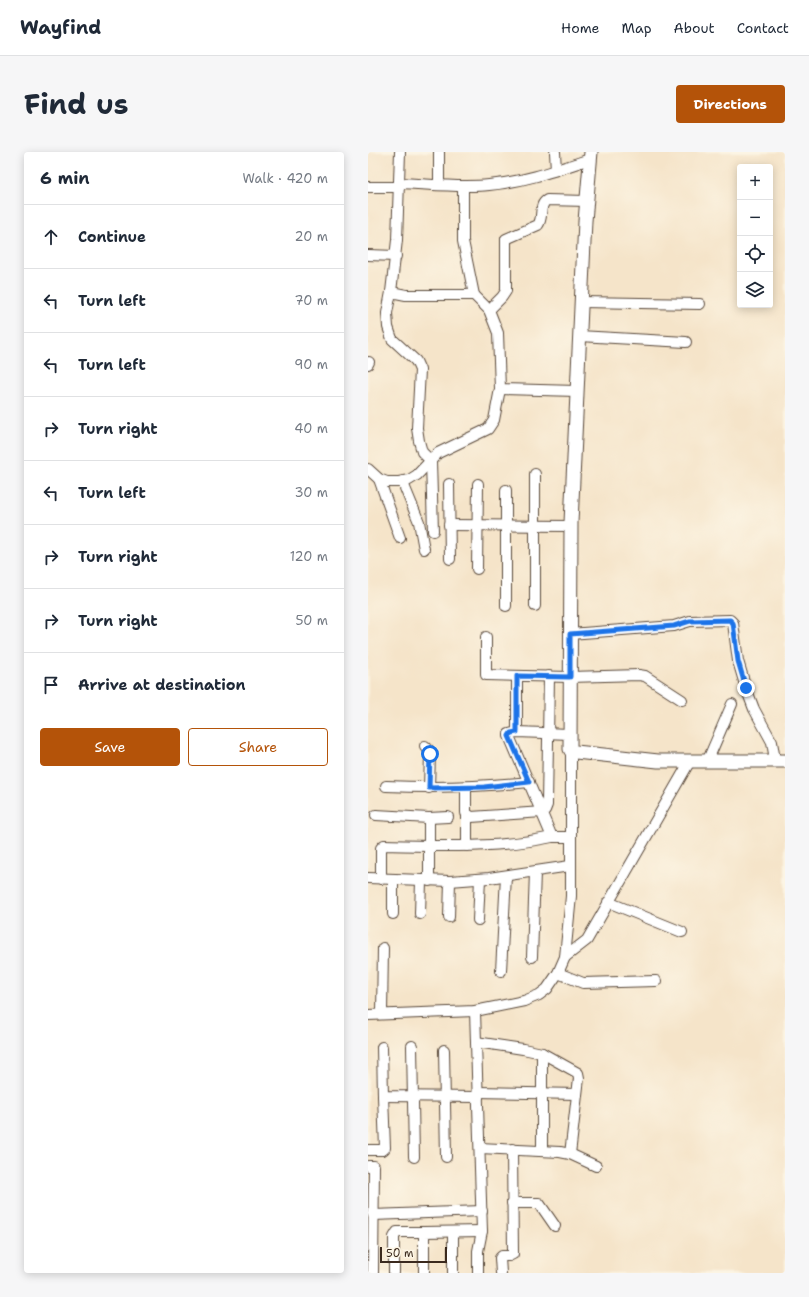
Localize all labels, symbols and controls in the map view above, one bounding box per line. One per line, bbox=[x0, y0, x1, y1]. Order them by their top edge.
text: Wayfind bbox=[20, 15, 101, 40]
text: Home bbox=[561, 19, 600, 37]
text: Map bbox=[622, 19, 652, 37]
text: About bbox=[674, 19, 715, 37]
text: Contact bbox=[737, 19, 789, 37]
text: Find us bbox=[24, 85, 129, 123]
button: Directions bbox=[676, 85, 785, 123]
map controls bbox=[737, 164, 773, 308]
button: + bbox=[737, 164, 773, 200]
text: 6 min bbox=[40, 167, 90, 189]
text: Walk · 420 m bbox=[242, 170, 328, 187]
button: − bbox=[737, 200, 773, 236]
icon: ahead bbox=[40, 226, 62, 248]
text: Continue bbox=[78, 227, 146, 247]
text: 20 m bbox=[295, 228, 328, 245]
button: locate bbox=[737, 236, 773, 272]
button: layers bbox=[737, 272, 773, 308]
icon: left bbox=[40, 290, 62, 312]
text: Turn left bbox=[78, 291, 146, 311]
text: 70 m bbox=[294, 292, 328, 309]
icon: left bbox=[40, 354, 62, 376]
text: Turn left bbox=[78, 355, 146, 375]
text: 90 m bbox=[294, 356, 328, 373]
icon: right bbox=[40, 418, 62, 440]
text: Turn right bbox=[78, 419, 158, 439]
text: 40 m bbox=[294, 420, 328, 437]
icon: left bbox=[40, 482, 62, 504]
text: Turn left bbox=[78, 483, 146, 503]
text: 30 m bbox=[294, 484, 328, 501]
icon: right bbox=[40, 546, 62, 568]
text: Turn right bbox=[78, 547, 158, 567]
text: 120 m bbox=[290, 548, 328, 565]
icon: right bbox=[40, 610, 62, 632]
text: Turn right bbox=[78, 611, 158, 631]
text: 50 m bbox=[295, 612, 328, 629]
icon: arrive bbox=[40, 674, 62, 696]
text: Arrive at destination bbox=[78, 675, 246, 695]
route end bbox=[737, 679, 755, 697]
button: Save bbox=[40, 728, 180, 766]
button: Share bbox=[188, 728, 328, 766]
route start bbox=[421, 745, 439, 763]
scale bar bbox=[380, 1245, 447, 1264]
text: 50 m bbox=[386, 1246, 414, 1261]

